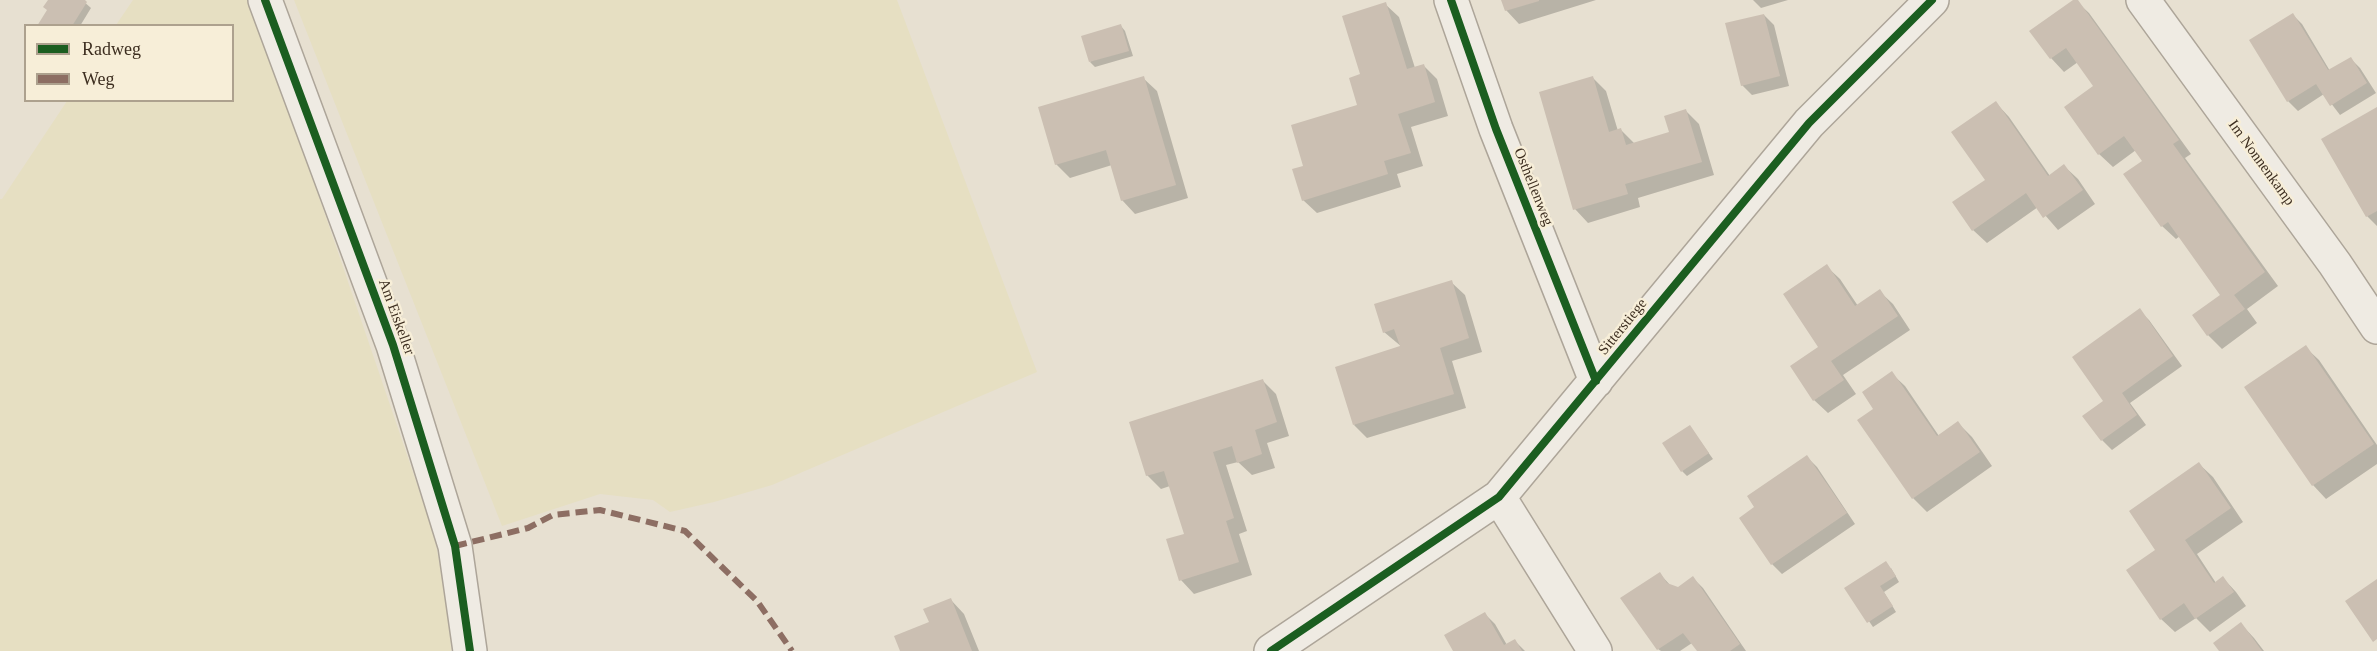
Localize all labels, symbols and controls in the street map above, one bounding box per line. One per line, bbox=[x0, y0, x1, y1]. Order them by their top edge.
legend bbox=[24, 24, 234, 102]
text: Radweg bbox=[82, 39, 141, 59]
text: Weg bbox=[82, 69, 115, 89]
street label: Im Nonnenkamp bbox=[2224, 117, 2298, 209]
street label: Osthellenweg bbox=[1509, 145, 1557, 229]
street label: Am Eiskeller bbox=[374, 277, 418, 357]
street label: Sitterstiege bbox=[1595, 295, 1651, 359]

